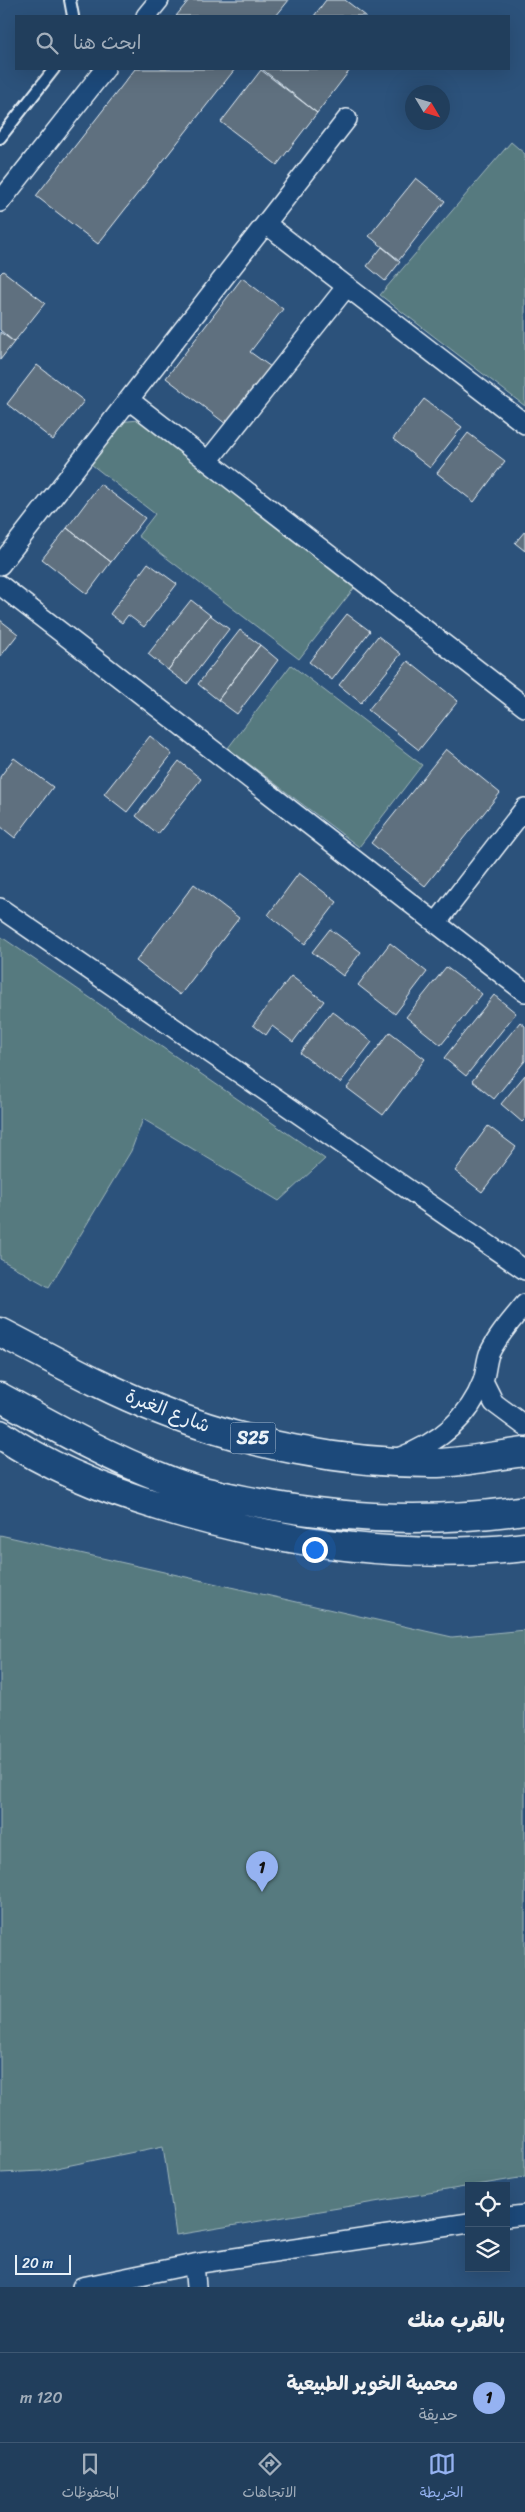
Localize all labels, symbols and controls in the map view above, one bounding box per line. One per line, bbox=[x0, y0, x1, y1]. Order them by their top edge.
search box bbox=[15, 15, 510, 70]
text: ابحث هنا bbox=[73, 26, 141, 59]
icon: search bbox=[33, 29, 61, 57]
north arrow bbox=[405, 85, 450, 130]
street label: شارع الغبرة bbox=[120, 1379, 215, 1442]
road number: S25 bbox=[230, 1422, 276, 1454]
your location bbox=[302, 1537, 328, 1563]
pin: 1 bbox=[246, 1851, 278, 1892]
map controls bbox=[465, 2182, 510, 2272]
button: locate bbox=[465, 2182, 510, 2227]
button: layers bbox=[465, 2227, 510, 2272]
text: 20 m bbox=[22, 2251, 53, 2276]
scale bar bbox=[15, 2252, 71, 2275]
text: بالقرب منك bbox=[407, 2301, 505, 2339]
text: محمية الخوير الطبيعية bbox=[287, 2367, 458, 2400]
text: 120 m bbox=[20, 2383, 63, 2412]
text: 1 bbox=[486, 2383, 492, 2412]
text: حديقة bbox=[419, 2400, 458, 2429]
tab: المحفوظات bbox=[62, 2450, 119, 2505]
tab: الاتجاهات bbox=[242, 2450, 297, 2505]
tab: الخريطة bbox=[420, 2450, 463, 2505]

